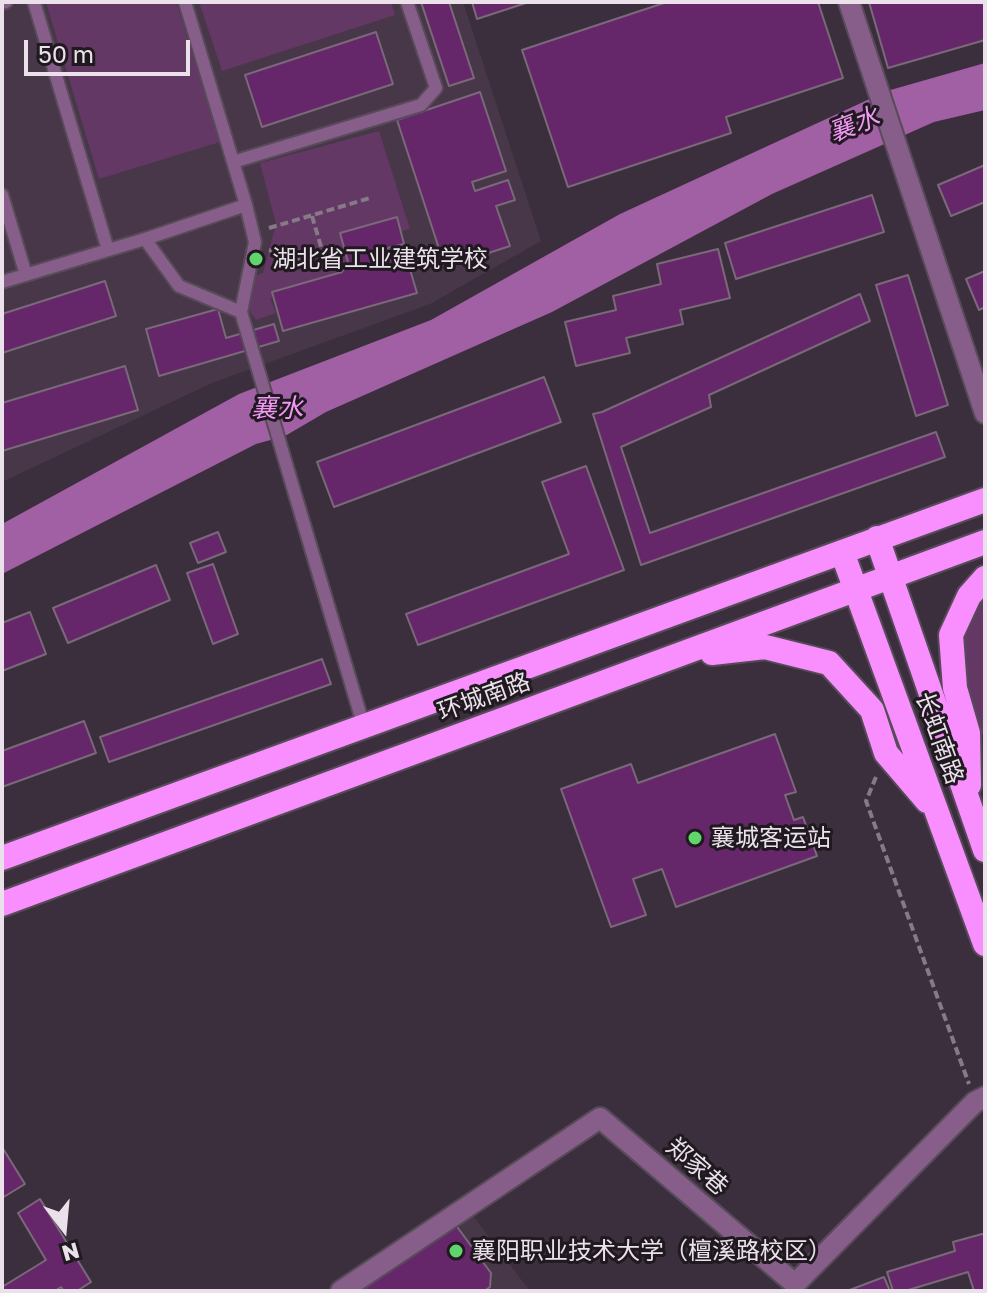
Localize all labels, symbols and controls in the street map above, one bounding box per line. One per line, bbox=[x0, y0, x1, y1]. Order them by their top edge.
scale bar bbox=[28, 24, 194, 74]
text: 50 m bbox=[38, 39, 94, 68]
water label: 襄水 bbox=[824, 101, 884, 149]
place label: 湖北省工业建筑学校 bbox=[272, 245, 488, 273]
marker: 湖北省工业建筑学校 bbox=[247, 250, 265, 268]
water label: 襄水 bbox=[251, 393, 303, 425]
street label: 环城南路 bbox=[434, 667, 534, 727]
street label: 长虹南路 bbox=[909, 688, 969, 788]
place label: 襄城客运站 bbox=[711, 824, 831, 852]
marker: 襄城客运站 bbox=[686, 829, 704, 847]
street label: 郑家巷 bbox=[660, 1133, 734, 1201]
north arrow bbox=[24, 1189, 104, 1269]
text: N bbox=[59, 1237, 83, 1268]
place label: 襄阳职业技术大学（檀溪路校区） bbox=[472, 1237, 832, 1265]
marker: 襄阳职业技术大学（檀溪路校区） bbox=[447, 1242, 465, 1260]

